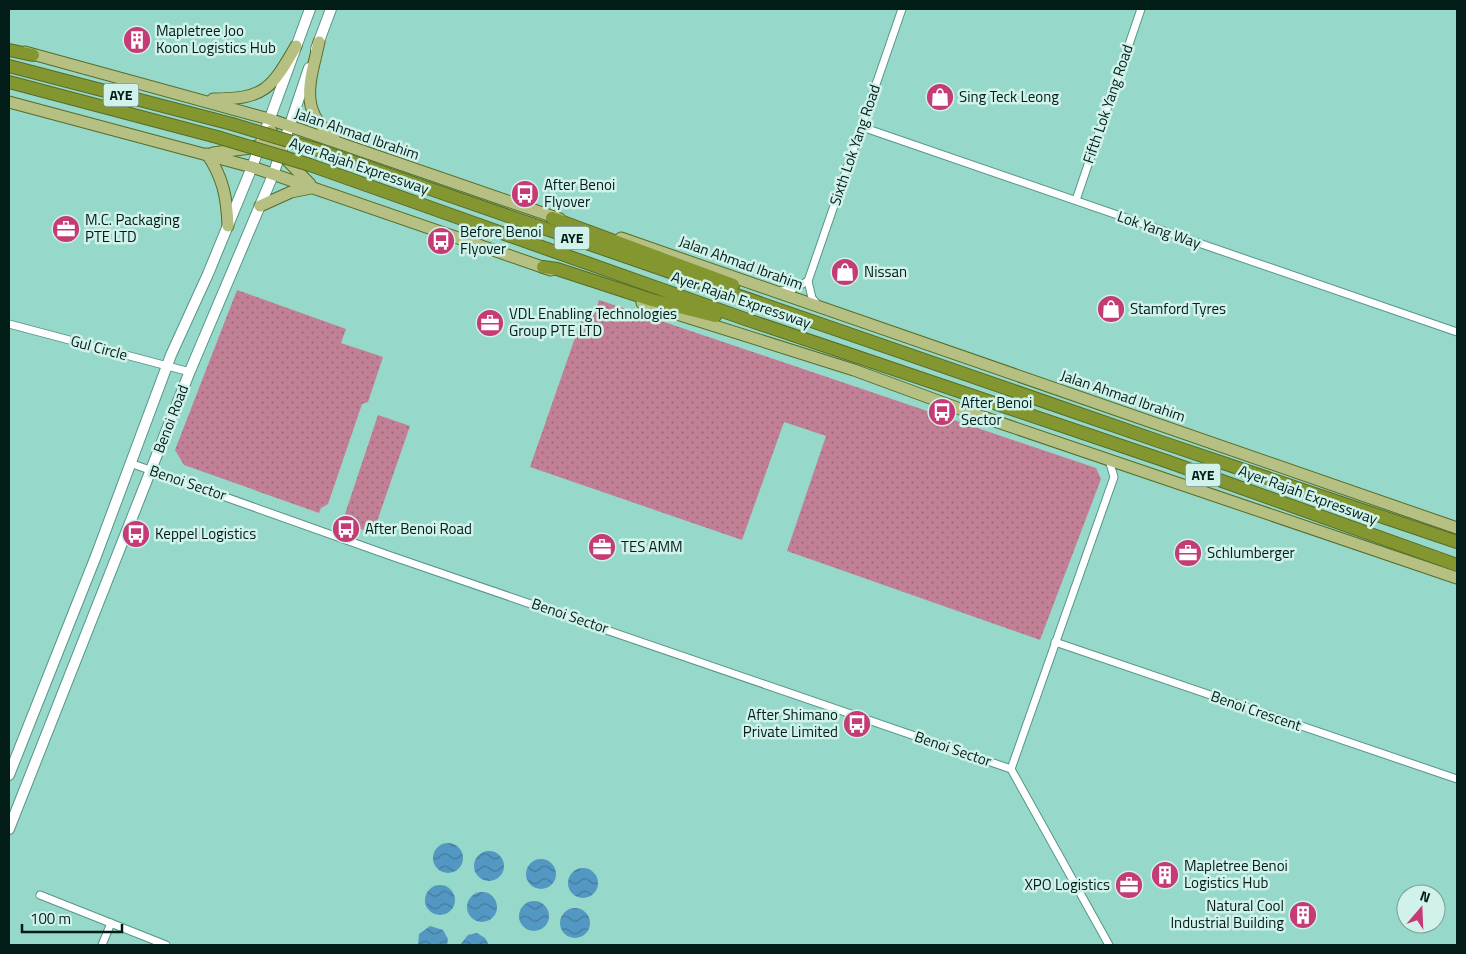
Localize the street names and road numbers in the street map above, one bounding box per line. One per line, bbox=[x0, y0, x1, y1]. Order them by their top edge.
street label: Fifth Lok Yang Road bbox=[1076, 41, 1139, 166]
street label: Sixth Lok Yang Road bbox=[823, 81, 886, 208]
road number: AYE bbox=[104, 84, 138, 106]
street label: Jalan Ahmad Ibrahim bbox=[292, 101, 423, 166]
street label: Ayer Rajah Expressway bbox=[286, 131, 432, 200]
street label: Lok Yang Way bbox=[1114, 204, 1204, 255]
road number: AYE bbox=[554, 227, 590, 250]
street label: Jalan Ahmad Ibrahim bbox=[676, 229, 806, 296]
street label: Ayer Rajah Expressway bbox=[668, 265, 814, 334]
street label: Gul Circle bbox=[68, 329, 130, 366]
street label: Jalan Ahmad Ibrahim bbox=[1058, 363, 1189, 428]
street label: Benoi Road bbox=[147, 381, 194, 456]
street label: Benoi Sector bbox=[147, 459, 230, 506]
street label: Ayer Rajah Expressway bbox=[1236, 459, 1381, 530]
road number: AYE bbox=[1186, 464, 1220, 486]
street label: Benoi Sector bbox=[529, 592, 612, 639]
street label: Benoi Crescent bbox=[1208, 684, 1305, 737]
street label: Benoi Sector bbox=[912, 725, 995, 772]

